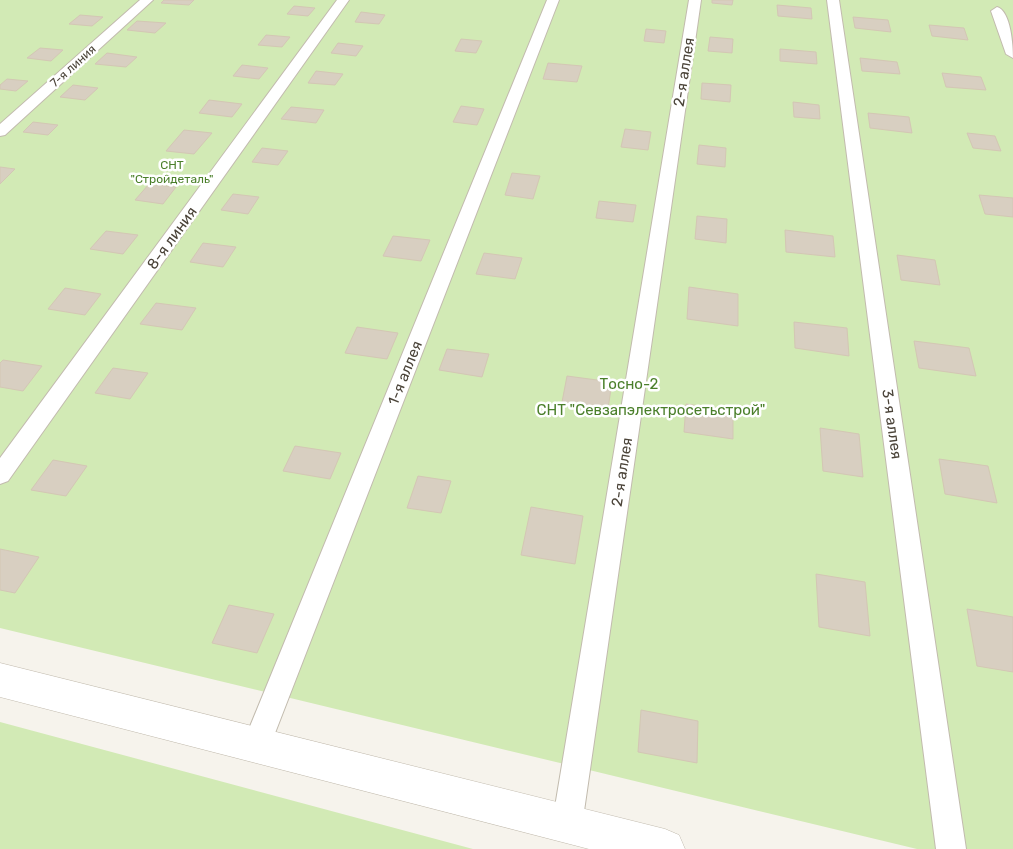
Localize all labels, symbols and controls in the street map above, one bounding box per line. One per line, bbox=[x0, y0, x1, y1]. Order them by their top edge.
street label: 2-я аллея bbox=[670, 36, 698, 108]
street label: 7-я линия bbox=[47, 42, 99, 90]
park label: СНТ "Стройдеталь" bbox=[130, 158, 214, 186]
street label: 8-я линия bbox=[143, 203, 201, 273]
street label: 1-я аллея bbox=[384, 338, 426, 408]
park label: Тосно-2 bbox=[600, 375, 659, 393]
street label: 3-я аллея bbox=[878, 388, 906, 460]
park label: СНТ "Севзапэлектросетьстрой" bbox=[537, 401, 765, 419]
street label: 2-я аллея bbox=[608, 436, 636, 508]

